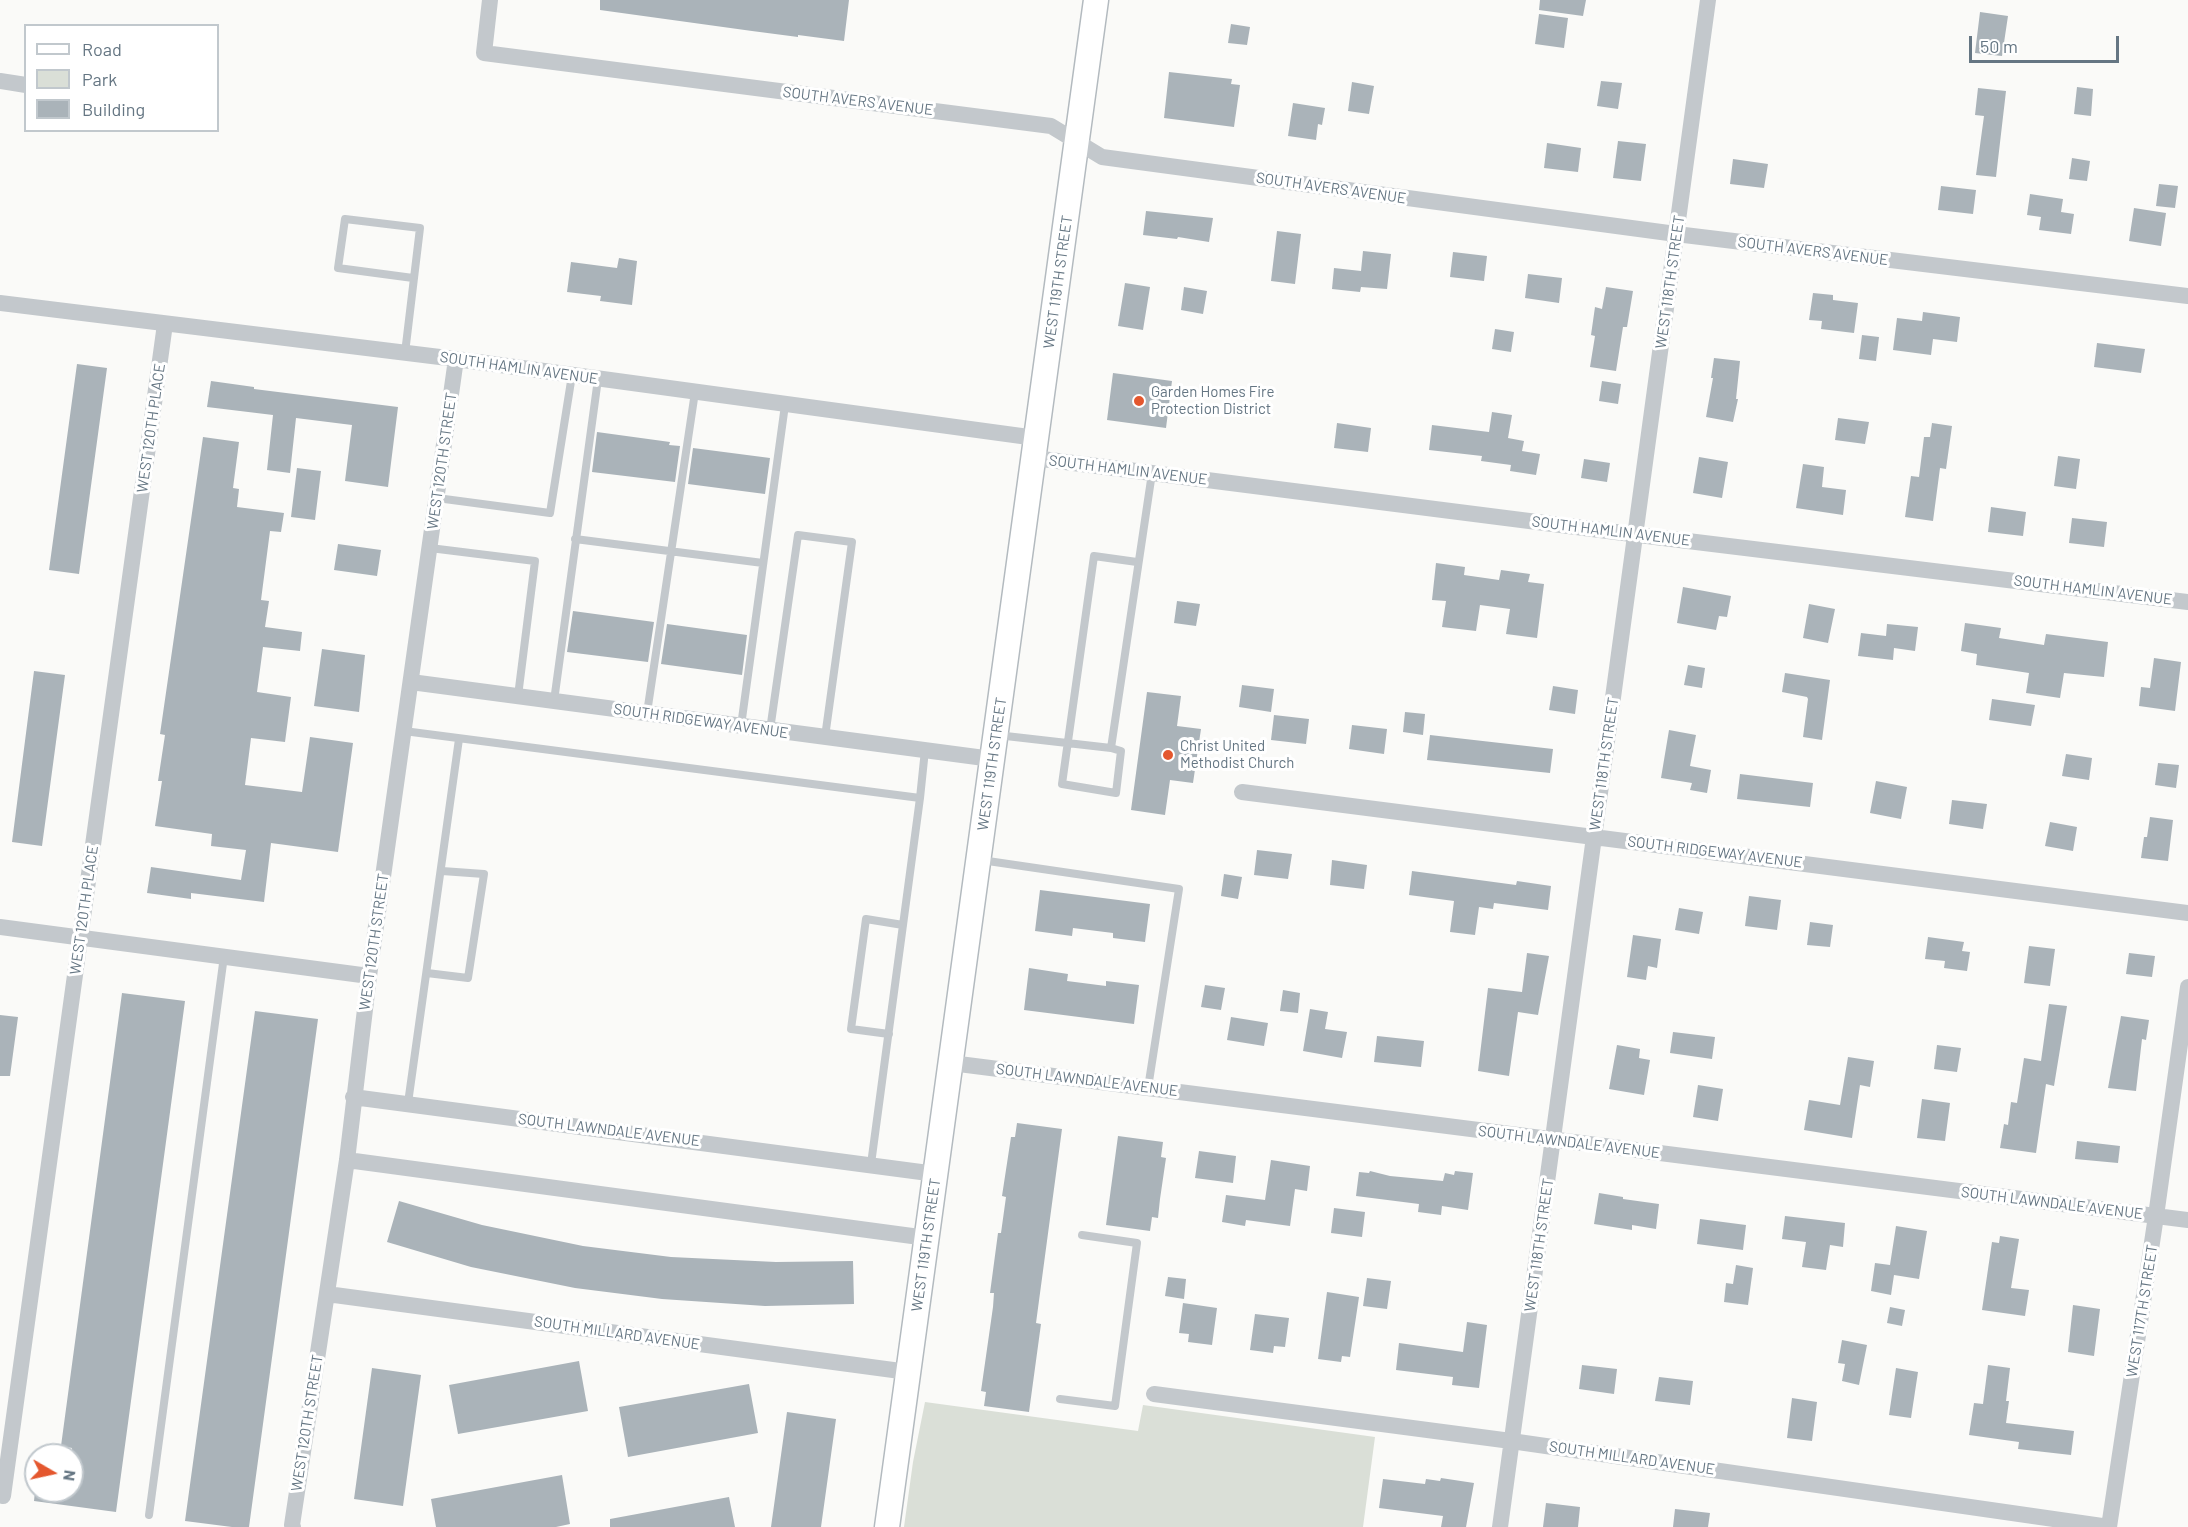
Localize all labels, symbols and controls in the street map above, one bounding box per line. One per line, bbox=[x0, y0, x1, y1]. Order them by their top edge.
legend bbox=[24, 24, 219, 132]
scale bar bbox=[1972, 24, 2122, 62]
text: 50 m bbox=[1980, 35, 2018, 57]
text: Road bbox=[82, 38, 122, 60]
text: Park bbox=[82, 68, 117, 90]
street label: SOUTH AVERS AVENUE bbox=[782, 83, 934, 119]
text: Building bbox=[82, 98, 145, 120]
street label: SOUTH AVERS AVENUE bbox=[1255, 169, 1407, 207]
street label: WEST 119TH STREET bbox=[1040, 214, 1076, 350]
street label: WEST 118TH STREET bbox=[1652, 214, 1688, 350]
street label: SOUTH AVERS AVENUE bbox=[1737, 233, 1889, 269]
street label: SOUTH HAMLIN AVENUE bbox=[439, 348, 599, 388]
street label: WEST 120TH PLACE bbox=[133, 362, 169, 494]
place label: Garden Homes Fire Protection District bbox=[1151, 383, 1274, 418]
street label: WEST 120TH STREET bbox=[423, 391, 461, 531]
marker: Garden Homes Fire Protection District bbox=[1132, 394, 1146, 408]
street label: SOUTH HAMLIN AVENUE bbox=[1048, 451, 1208, 489]
street label: SOUTH HAMLIN AVENUE bbox=[1531, 512, 1691, 550]
street label: SOUTH HAMLIN AVENUE bbox=[2013, 571, 2173, 609]
street label: WEST 119TH STREET bbox=[974, 696, 1010, 832]
street label: WEST 118TH STREET bbox=[1586, 696, 1622, 832]
street label: SOUTH RIDGEWAY AVENUE bbox=[612, 700, 790, 742]
place label: Christ United Methodist Church bbox=[1180, 737, 1294, 772]
marker: Christ United Methodist Church bbox=[1161, 748, 1175, 762]
street label: SOUTH RIDGEWAY AVENUE bbox=[1626, 832, 1804, 872]
street label: WEST 120TH PLACE bbox=[66, 844, 102, 976]
street label: WEST 120TH STREET bbox=[355, 872, 393, 1012]
street label: SOUTH LAWNDALE AVENUE bbox=[995, 1060, 1179, 1100]
street label: SOUTH LAWNDALE AVENUE bbox=[517, 1110, 701, 1150]
street label: SOUTH LAWNDALE AVENUE bbox=[1477, 1122, 1661, 1162]
street label: WEST 119TH STREET bbox=[908, 1177, 944, 1313]
street label: WEST 118TH STREET bbox=[1521, 1177, 1557, 1313]
street label: SOUTH LAWNDALE AVENUE bbox=[1960, 1183, 2144, 1223]
street label: WEST 117TH STREET bbox=[2123, 1243, 2161, 1379]
street label: SOUTH MILLARD AVENUE bbox=[533, 1312, 701, 1354]
street label: WEST 120TH STREET bbox=[287, 1353, 327, 1493]
street label: SOUTH MILLARD AVENUE bbox=[1548, 1437, 1716, 1479]
north arrow bbox=[24, 1443, 84, 1503]
text: N bbox=[60, 1469, 81, 1482]

